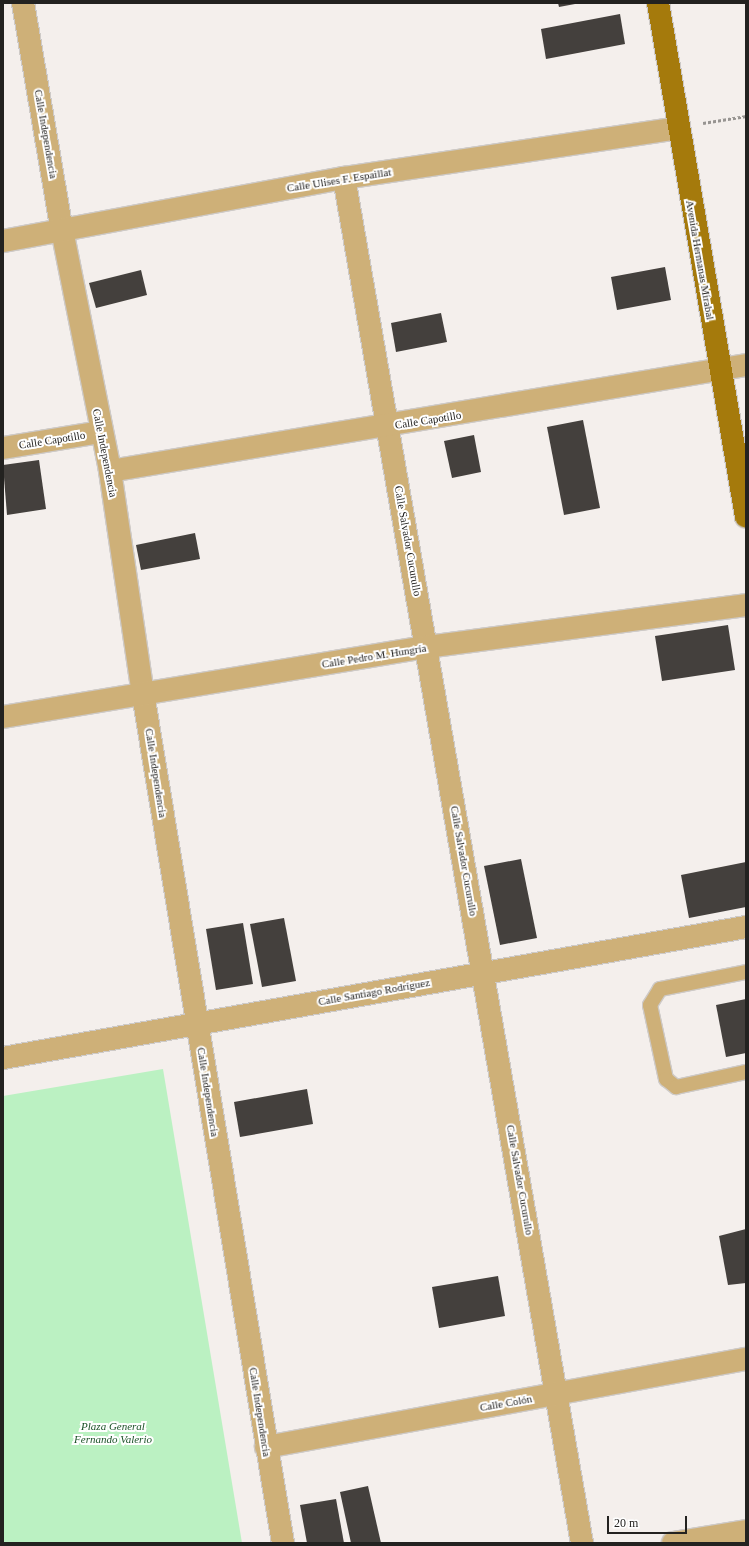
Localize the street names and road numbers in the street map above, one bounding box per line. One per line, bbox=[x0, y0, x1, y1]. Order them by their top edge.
street label: Calle Independencia bbox=[32, 88, 60, 180]
street label: Calle Ulises F. Espaillat bbox=[286, 165, 392, 195]
street label: Avenida Hermanas Mirabal bbox=[683, 199, 717, 321]
street label: Calle Independencia bbox=[90, 408, 120, 498]
street label: Calle Capotillo bbox=[394, 408, 462, 432]
street label: Calle Capotillo bbox=[18, 428, 86, 452]
street label: Calle Salvador Cucurullo bbox=[392, 485, 424, 597]
street label: Calle Pedro M. Hungría bbox=[321, 641, 427, 671]
street label: Calle Independencia bbox=[142, 727, 170, 819]
street label: Calle Salvador Cucurullo bbox=[448, 805, 480, 917]
street label: Calle Santiago Rodríguez bbox=[317, 976, 431, 1008]
street label: Calle Independencia bbox=[194, 1046, 222, 1138]
street label: Calle Salvador Cucurullo bbox=[504, 1124, 536, 1236]
street label: Calle Independencia bbox=[246, 1366, 274, 1458]
street label: Calle Colón bbox=[479, 1392, 533, 1414]

